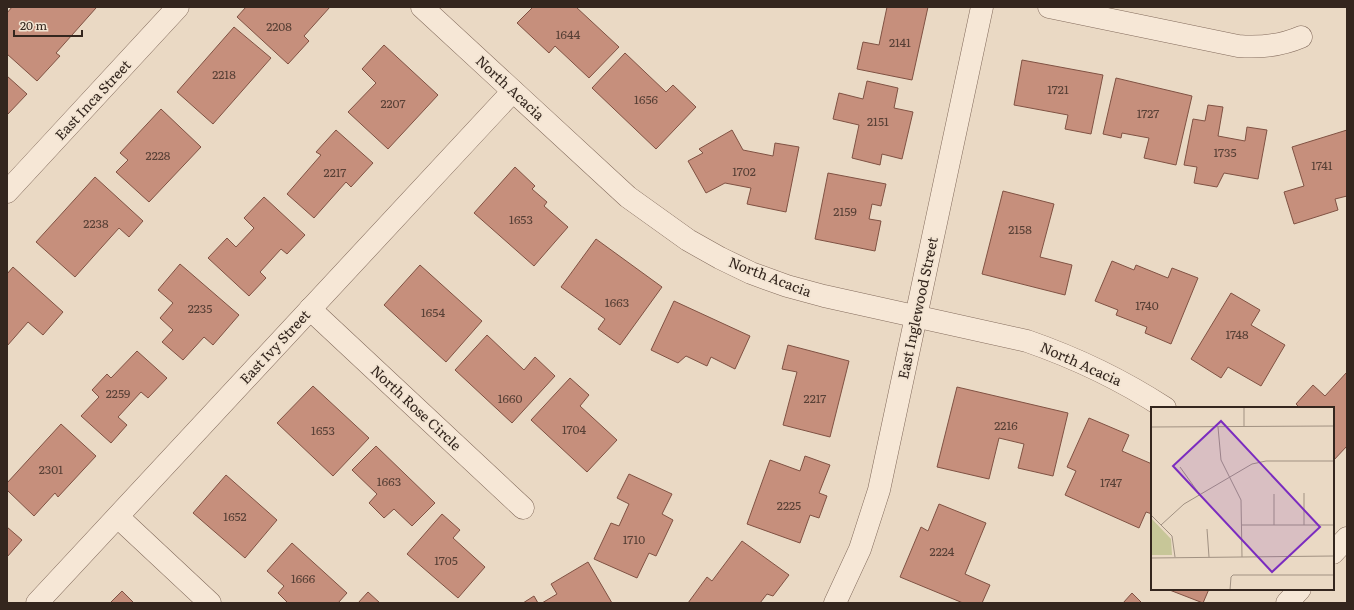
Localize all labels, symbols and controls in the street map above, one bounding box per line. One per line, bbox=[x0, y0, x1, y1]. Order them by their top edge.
scale bar bbox=[14, 12, 82, 38]
text: 20 m bbox=[20, 16, 47, 34]
house number: 2208 bbox=[266, 17, 292, 35]
house number: 1644 bbox=[556, 25, 581, 43]
house number: 2141 bbox=[889, 33, 911, 51]
street label: North Acacia bbox=[472, 50, 550, 125]
street label: East Inca Street bbox=[50, 54, 135, 144]
house number: 2218 bbox=[212, 65, 236, 83]
house number: 1721 bbox=[1047, 80, 1069, 98]
house number: 1656 bbox=[634, 90, 658, 108]
house number: 2207 bbox=[380, 94, 406, 112]
house number: 1727 bbox=[1137, 104, 1159, 122]
house number: 2151 bbox=[867, 112, 889, 130]
house number: 1735 bbox=[1213, 143, 1237, 161]
house number: 2228 bbox=[146, 146, 171, 164]
house number: 1741 bbox=[1311, 156, 1333, 174]
house number: 1702 bbox=[732, 162, 756, 180]
house number: 2217 bbox=[324, 163, 346, 181]
house number: 2159 bbox=[833, 202, 857, 220]
house number: 1653 bbox=[509, 210, 533, 228]
house number: 2238 bbox=[83, 214, 109, 232]
house number: 2158 bbox=[1008, 220, 1032, 238]
street label: East Inglewood Street bbox=[892, 234, 942, 381]
street label: North Acacia bbox=[726, 251, 815, 301]
house number: 1663 bbox=[605, 293, 629, 311]
house number: 1740 bbox=[1135, 296, 1159, 314]
house number: 2235 bbox=[188, 299, 212, 317]
house number: 1654 bbox=[421, 303, 445, 321]
street label: East Ivy Street bbox=[234, 304, 314, 388]
house number: 1748 bbox=[1226, 325, 1249, 343]
street label: North Acacia bbox=[1037, 336, 1126, 390]
street label: North Rose Circle bbox=[367, 360, 466, 455]
house number: 2259 bbox=[106, 384, 130, 402]
house number: 1660 bbox=[498, 389, 522, 407]
house number: 2217 bbox=[804, 389, 826, 407]
inset map bbox=[1151, 407, 1334, 590]
house number: 2216 bbox=[994, 416, 1018, 434]
house number: 1704 bbox=[562, 420, 586, 438]
house number: 1653 bbox=[311, 421, 335, 439]
house number: 2301 bbox=[39, 460, 63, 478]
house number: 1663 bbox=[377, 472, 401, 490]
house number: 1747 bbox=[1100, 473, 1122, 491]
house number: 2225 bbox=[777, 496, 801, 514]
house number: 1652 bbox=[223, 507, 247, 525]
house number: 1710 bbox=[623, 530, 645, 548]
house number: 2224 bbox=[930, 542, 955, 560]
house number: 1705 bbox=[434, 551, 458, 569]
house number: 1666 bbox=[291, 569, 316, 587]

